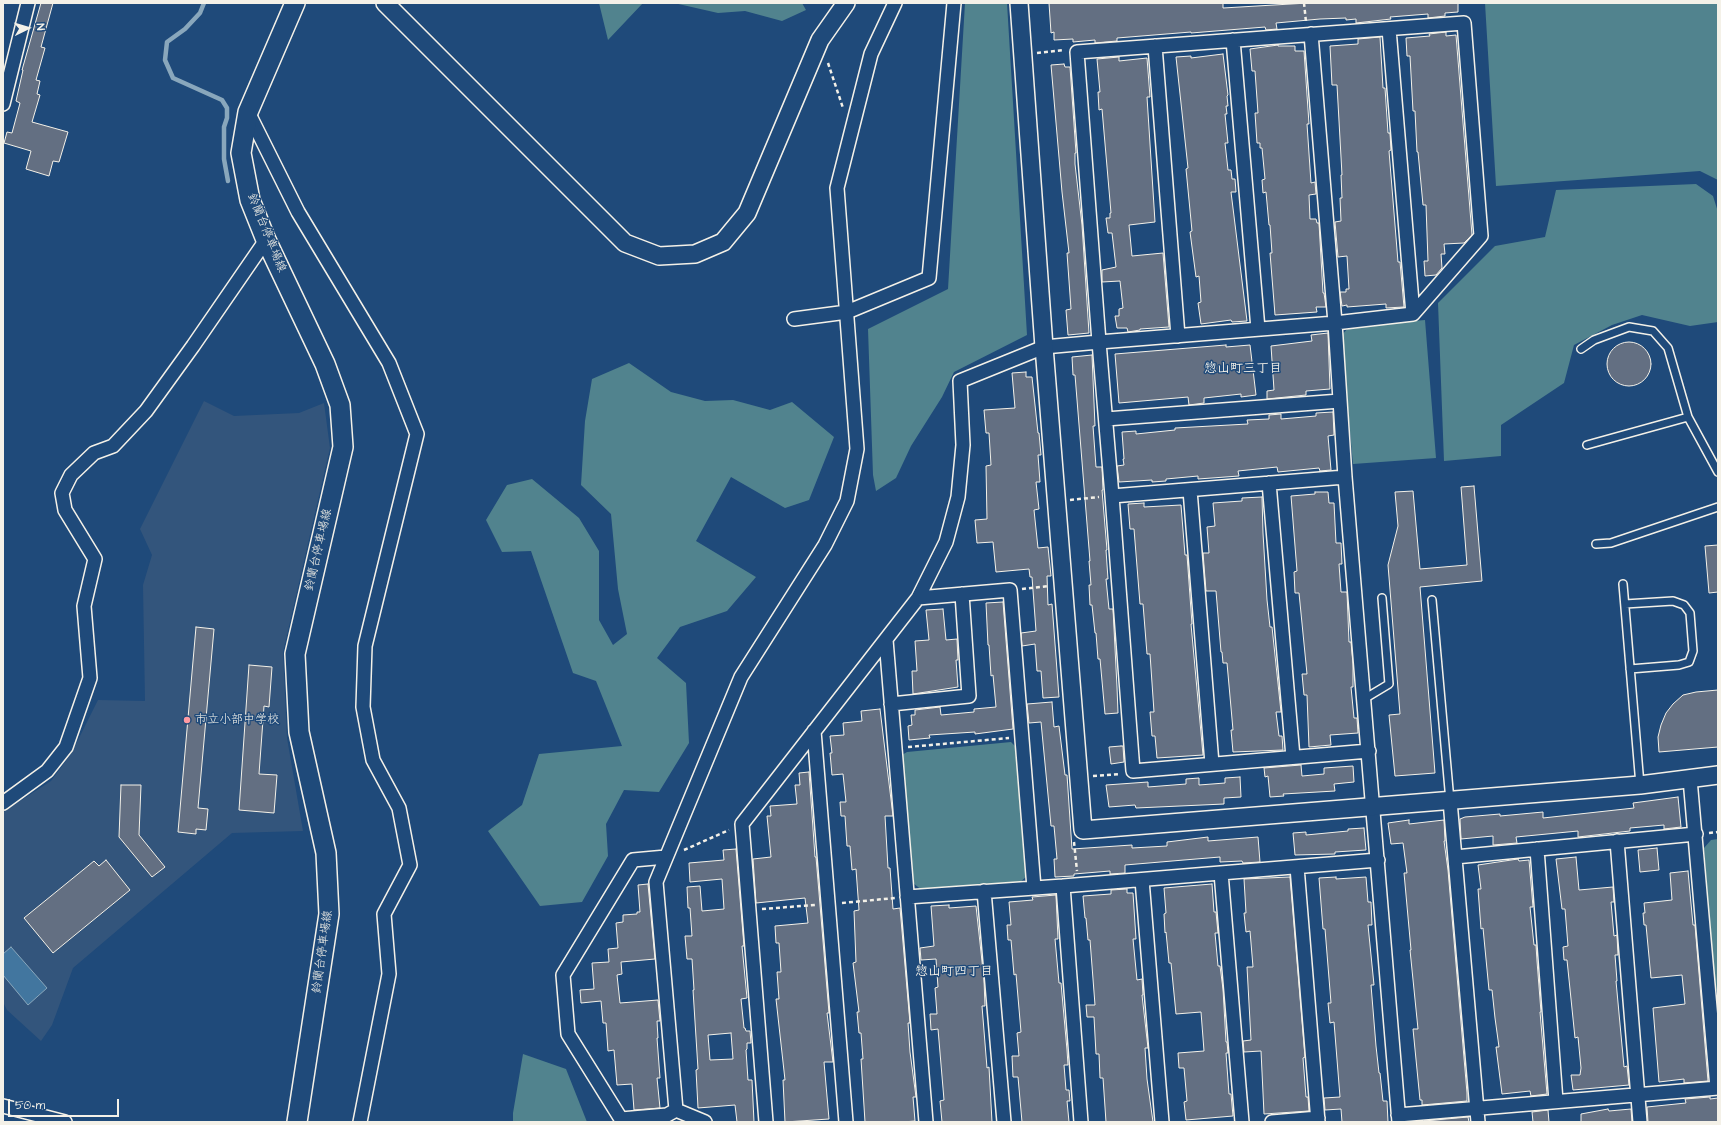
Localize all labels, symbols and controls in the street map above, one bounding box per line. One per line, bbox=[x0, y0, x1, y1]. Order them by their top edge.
north arrow bbox=[8, 8, 48, 48]
text: N bbox=[33, 23, 48, 31]
street label: 鈴蘭台停車場線 bbox=[244, 191, 288, 275]
district label: 惣山町三丁目 bbox=[1204, 361, 1282, 377]
street label: 鈴蘭台停車場線 bbox=[303, 507, 335, 593]
place label: 市立小部中学校 bbox=[195, 713, 279, 727]
marker: 市立小部中学校 bbox=[182, 715, 192, 725]
street label: 鈴蘭台停車場線 bbox=[310, 909, 336, 995]
district label: 惣山町四丁目 bbox=[915, 964, 993, 980]
scale bar bbox=[10, 1091, 121, 1117]
text: 50 m bbox=[15, 1097, 45, 1114]

